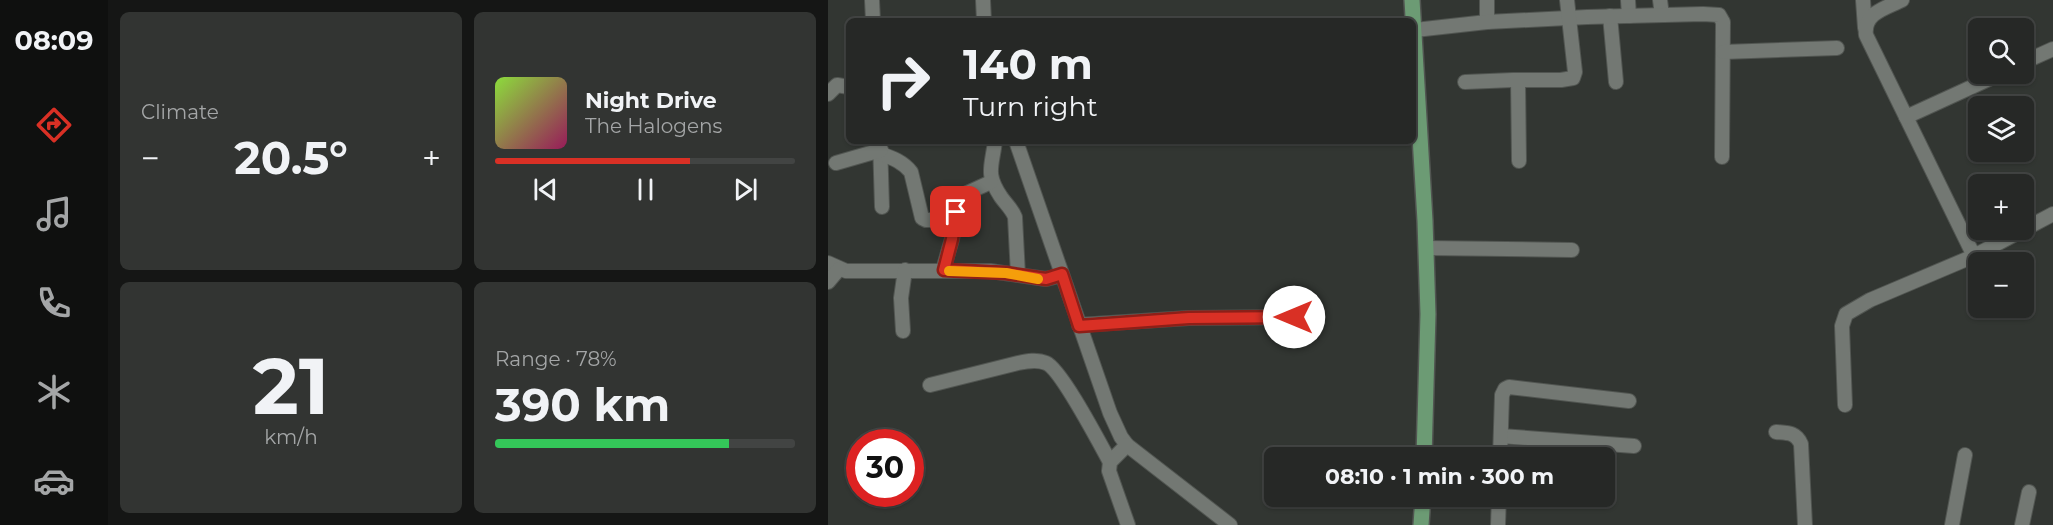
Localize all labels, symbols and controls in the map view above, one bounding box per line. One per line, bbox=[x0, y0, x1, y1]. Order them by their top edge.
map controls bbox=[1968, 18, 2034, 318]
button: search bbox=[1968, 18, 2034, 84]
text: 08:09 bbox=[15, 24, 93, 57]
text: 140 m bbox=[963, 38, 1093, 90]
icon: right bbox=[864, 42, 942, 120]
text: Night Drive bbox=[585, 87, 717, 114]
text: Turn right bbox=[963, 90, 1098, 123]
button: layers bbox=[1968, 96, 2034, 162]
text: Climate bbox=[141, 100, 219, 124]
icon: directions bbox=[33, 104, 75, 146]
text: The Halogens bbox=[585, 114, 722, 138]
text: 20.5° bbox=[234, 130, 348, 185]
text: − bbox=[141, 138, 160, 178]
text: + bbox=[422, 138, 441, 178]
icon: previous bbox=[529, 173, 562, 206]
icon: pause bbox=[629, 173, 662, 206]
icon: next bbox=[729, 173, 762, 206]
button: + bbox=[1968, 174, 2034, 240]
pin bbox=[930, 186, 981, 237]
icon: music bbox=[33, 193, 75, 235]
icon: arrive bbox=[939, 195, 972, 228]
button: − bbox=[1968, 252, 2034, 318]
icon: phone bbox=[33, 282, 75, 324]
position arrow bbox=[1262, 285, 1326, 349]
text: 21 bbox=[253, 338, 329, 434]
text: Range · 78% bbox=[495, 347, 617, 371]
icon: climate bbox=[33, 371, 75, 413]
text: 390 km bbox=[495, 377, 670, 432]
text: km/h bbox=[264, 425, 318, 449]
speed limit sign: 30 bbox=[846, 429, 924, 507]
icon: car bbox=[33, 460, 75, 502]
text: 08:10 · 1 min · 300 m bbox=[1325, 463, 1554, 490]

